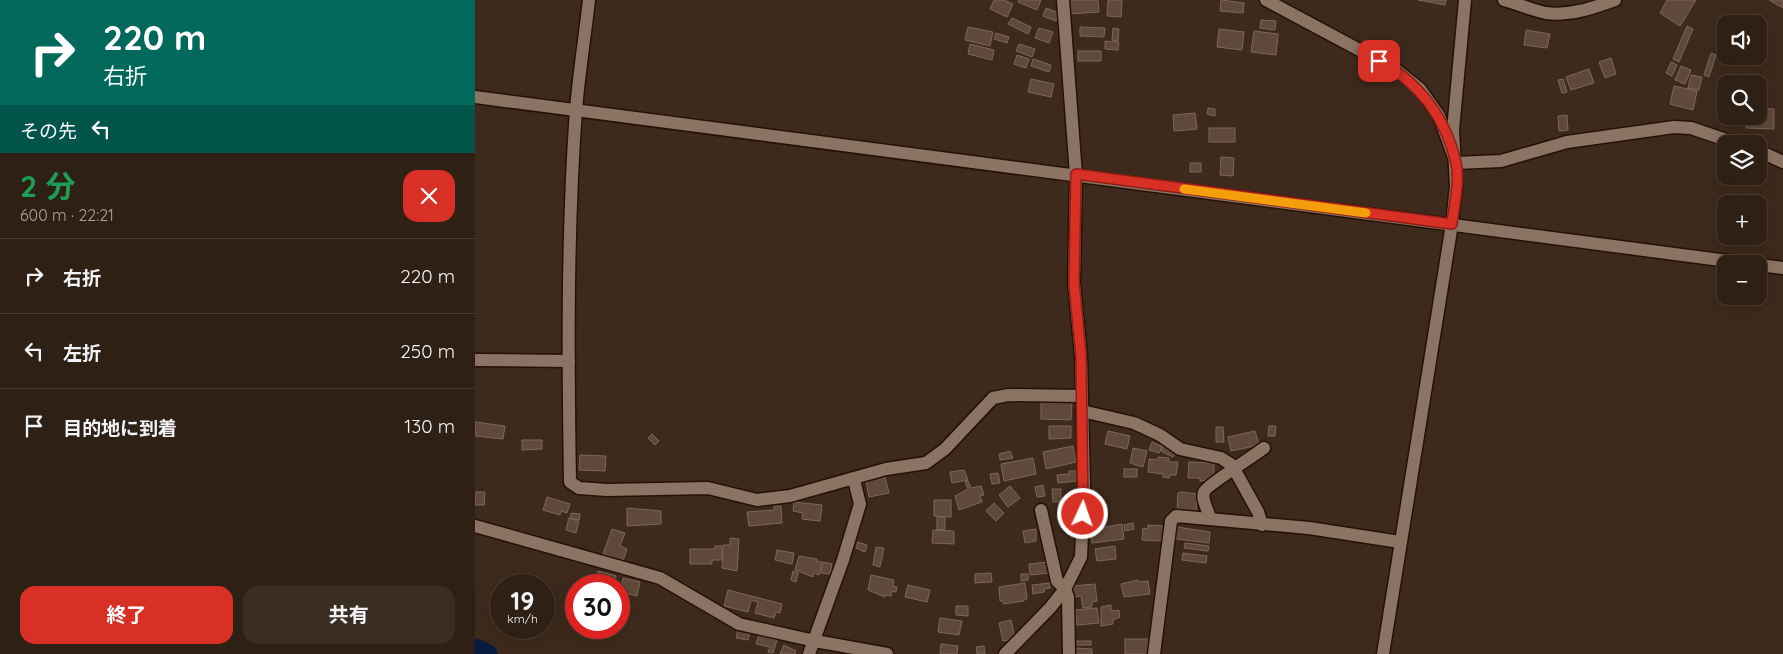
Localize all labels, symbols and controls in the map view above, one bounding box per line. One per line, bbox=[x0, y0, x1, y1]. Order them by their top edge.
text: 220 m bbox=[103, 15, 206, 59]
map controls bbox=[1717, 15, 1767, 305]
button: sound bbox=[1717, 15, 1767, 65]
icon: right bbox=[20, 20, 85, 85]
pin bbox=[1358, 40, 1400, 82]
icon: arrive bbox=[1365, 47, 1393, 75]
text: 右折 bbox=[103, 62, 147, 90]
button: search bbox=[1717, 75, 1767, 125]
icon: left bbox=[87, 115, 115, 143]
text: その先 bbox=[20, 119, 77, 143]
button: layers bbox=[1717, 135, 1767, 185]
text: 2 分 bbox=[20, 167, 75, 205]
button: close bbox=[403, 170, 455, 222]
button: + bbox=[1717, 195, 1767, 245]
text: 600 m · 22:21 bbox=[20, 205, 114, 225]
button: − bbox=[1717, 255, 1767, 305]
icon: right bbox=[20, 262, 48, 290]
text: 220 m bbox=[400, 264, 455, 288]
text: 右折 bbox=[63, 266, 101, 290]
icon: left bbox=[20, 337, 48, 365]
text: 250 m bbox=[400, 339, 455, 363]
text: 左折 bbox=[63, 341, 101, 365]
icon: arrive bbox=[20, 412, 48, 440]
text: 130 m bbox=[404, 414, 455, 438]
text: 目的地に到着 bbox=[63, 416, 177, 440]
position arrow bbox=[1056, 487, 1108, 539]
speed limit sign: 30 bbox=[565, 574, 630, 639]
text: 19 bbox=[511, 585, 534, 616]
button: 終了 bbox=[20, 586, 233, 644]
button: 共有 bbox=[243, 586, 455, 644]
text: km/h bbox=[507, 611, 538, 626]

